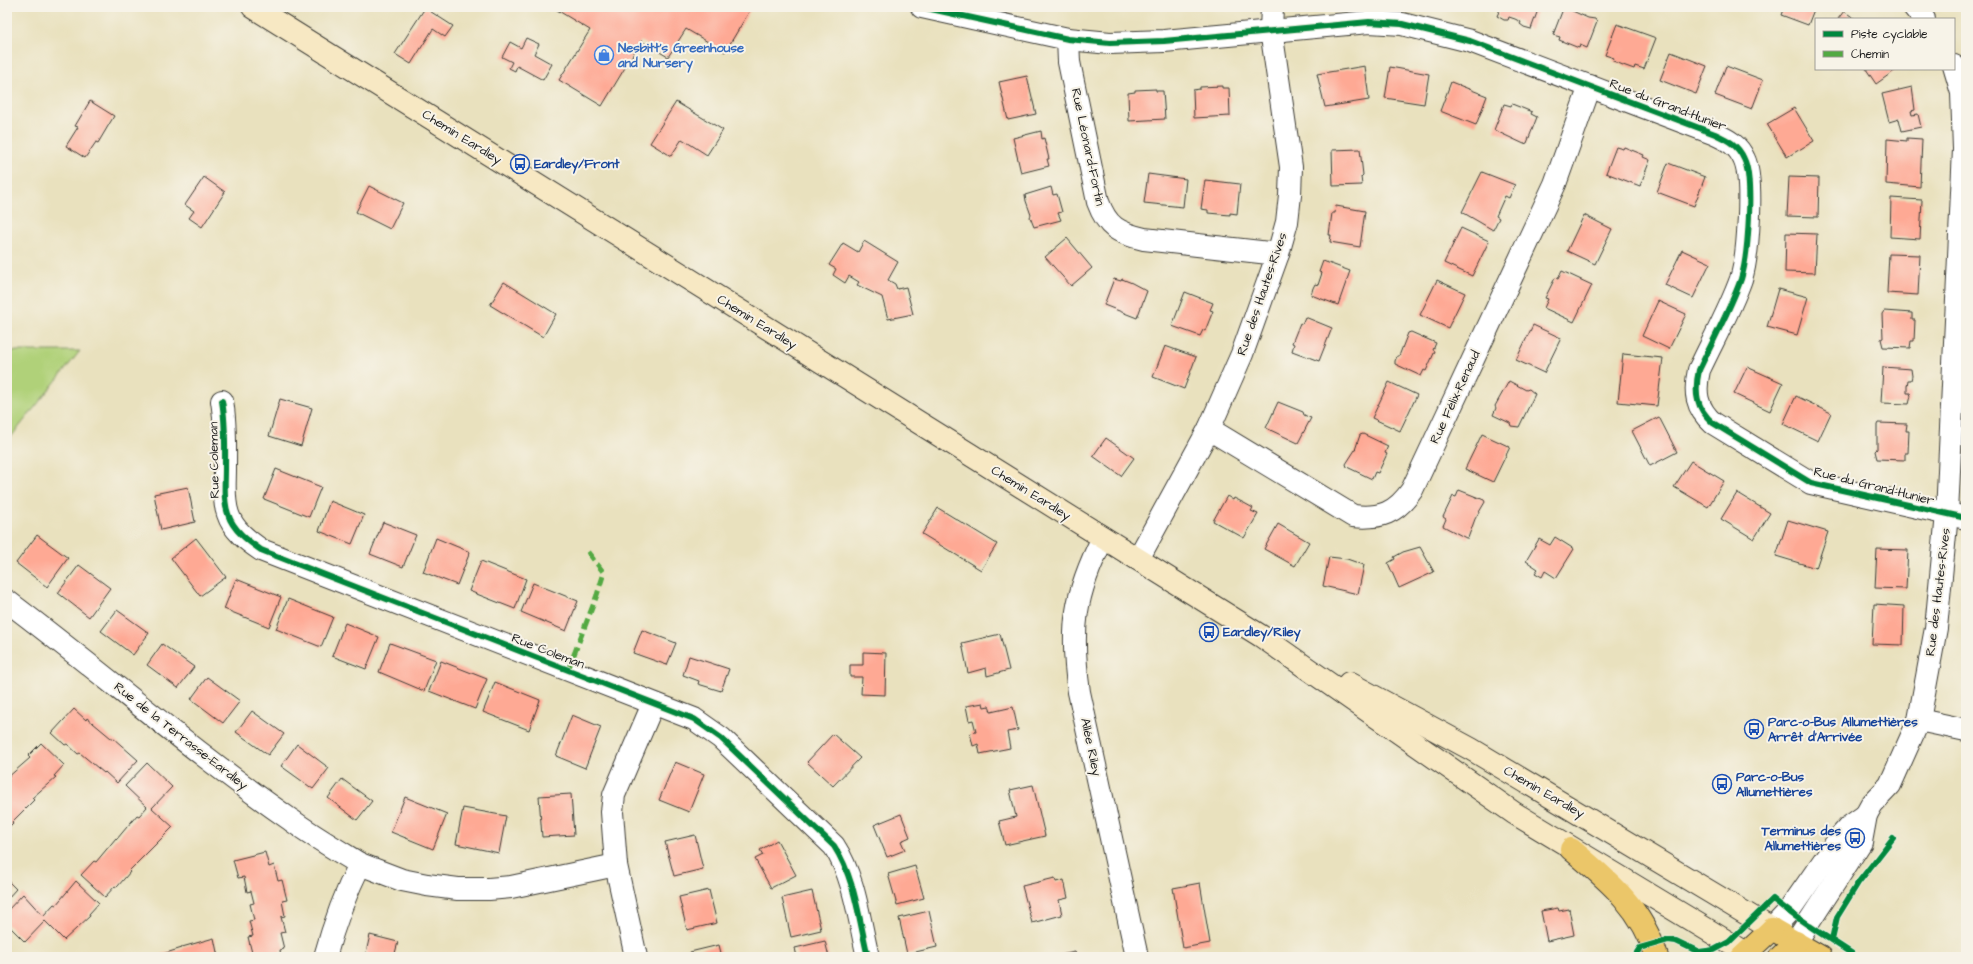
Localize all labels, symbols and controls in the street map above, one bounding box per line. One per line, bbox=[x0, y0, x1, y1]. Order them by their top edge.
legend bbox=[1815, 18, 1955, 70]
text: Piste cyclable bbox=[1851, 26, 1928, 44]
place label: Nesbitt's Greenhouse and Nursery bbox=[617, 39, 744, 73]
shop icon: Nesbitt's Greenhouse and Nursery bbox=[593, 44, 615, 66]
text: Chemin bbox=[1851, 46, 1889, 63]
street label: Rue du Grand-Hunier bbox=[1607, 74, 1729, 136]
street label: Rue Léonard-Fortin bbox=[1067, 87, 1109, 208]
street label: Chemin Eardley bbox=[418, 105, 505, 170]
bus stop icon: Eardley/Front bbox=[509, 153, 531, 175]
place label: Eardley/Front bbox=[534, 155, 620, 174]
street label: Rue des Hautes-Rives bbox=[1232, 230, 1292, 358]
street label: Chemin Eardley bbox=[713, 290, 800, 355]
street label: Rue Félix-Renaud bbox=[1426, 347, 1485, 447]
street label: Rue Coleman bbox=[204, 421, 224, 499]
street label: Chemin Eardley bbox=[987, 461, 1074, 526]
street label: Rue du Grand-Hunier bbox=[1812, 462, 1936, 510]
street label: Rue des Hautes-Rives bbox=[1921, 526, 1955, 657]
bus stop icon: Eardley/Riley bbox=[1198, 621, 1220, 643]
place label: Eardley/Riley bbox=[1223, 623, 1302, 642]
street label: Rue Coleman bbox=[509, 629, 588, 673]
street label: Rue de la Terrasse-Eardley bbox=[110, 678, 252, 795]
place label: Parc-o-Bus Allumettières Arrêt d'Arrivée bbox=[1768, 713, 1918, 746]
street label: Allée Riley bbox=[1075, 716, 1106, 778]
bus stop icon: Parc-o-Bus Allumettières Arrêt d'Arrivée bbox=[1743, 718, 1765, 740]
street label: Chemin Eardley bbox=[1500, 761, 1588, 823]
place label: Parc-o-Bus Allumettières bbox=[1736, 768, 1813, 801]
bus stop icon: Parc-o-Bus Allumettières bbox=[1711, 773, 1733, 795]
place label: Terminus des Allumettières bbox=[1761, 822, 1841, 855]
bus stop icon: Terminus des Allumettières bbox=[1844, 827, 1866, 849]

